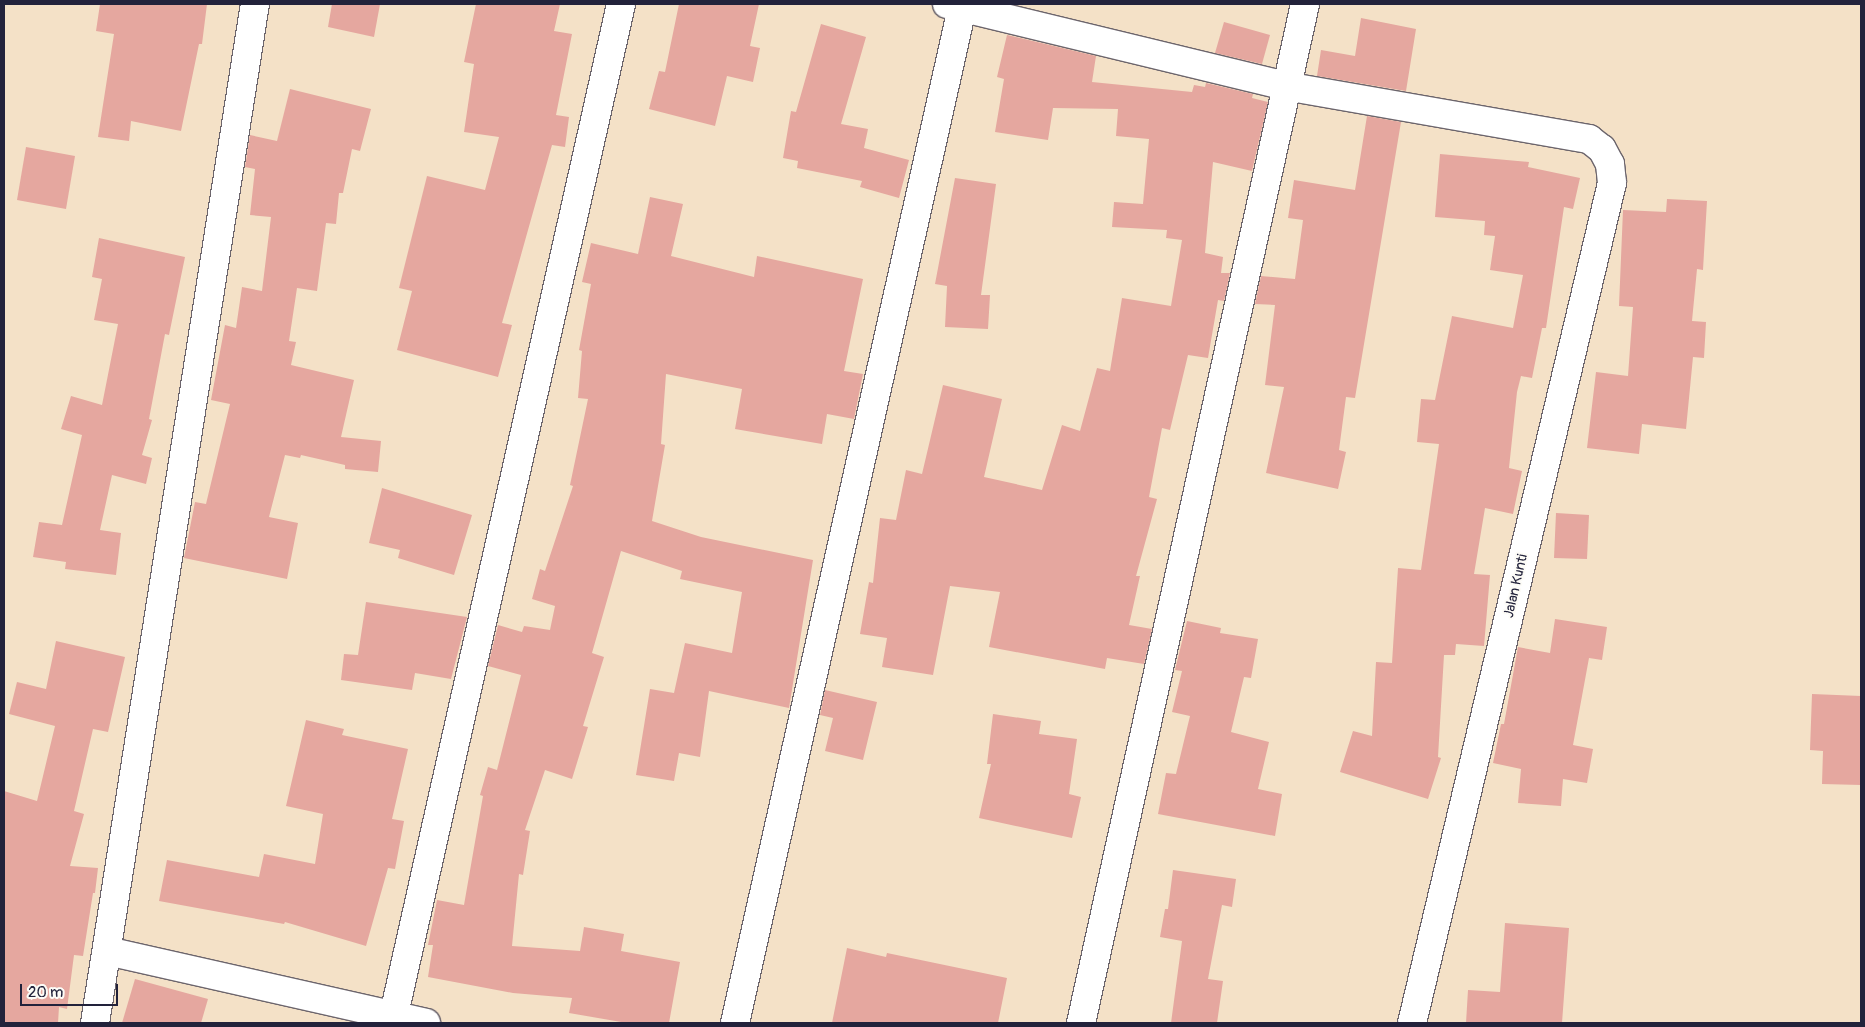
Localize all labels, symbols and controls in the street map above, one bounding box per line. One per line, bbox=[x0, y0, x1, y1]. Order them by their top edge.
street label: Jalan Kunti bbox=[1501, 552, 1531, 620]
scale bar bbox=[22, 974, 120, 1006]
text: 20 m bbox=[28, 983, 63, 1002]

